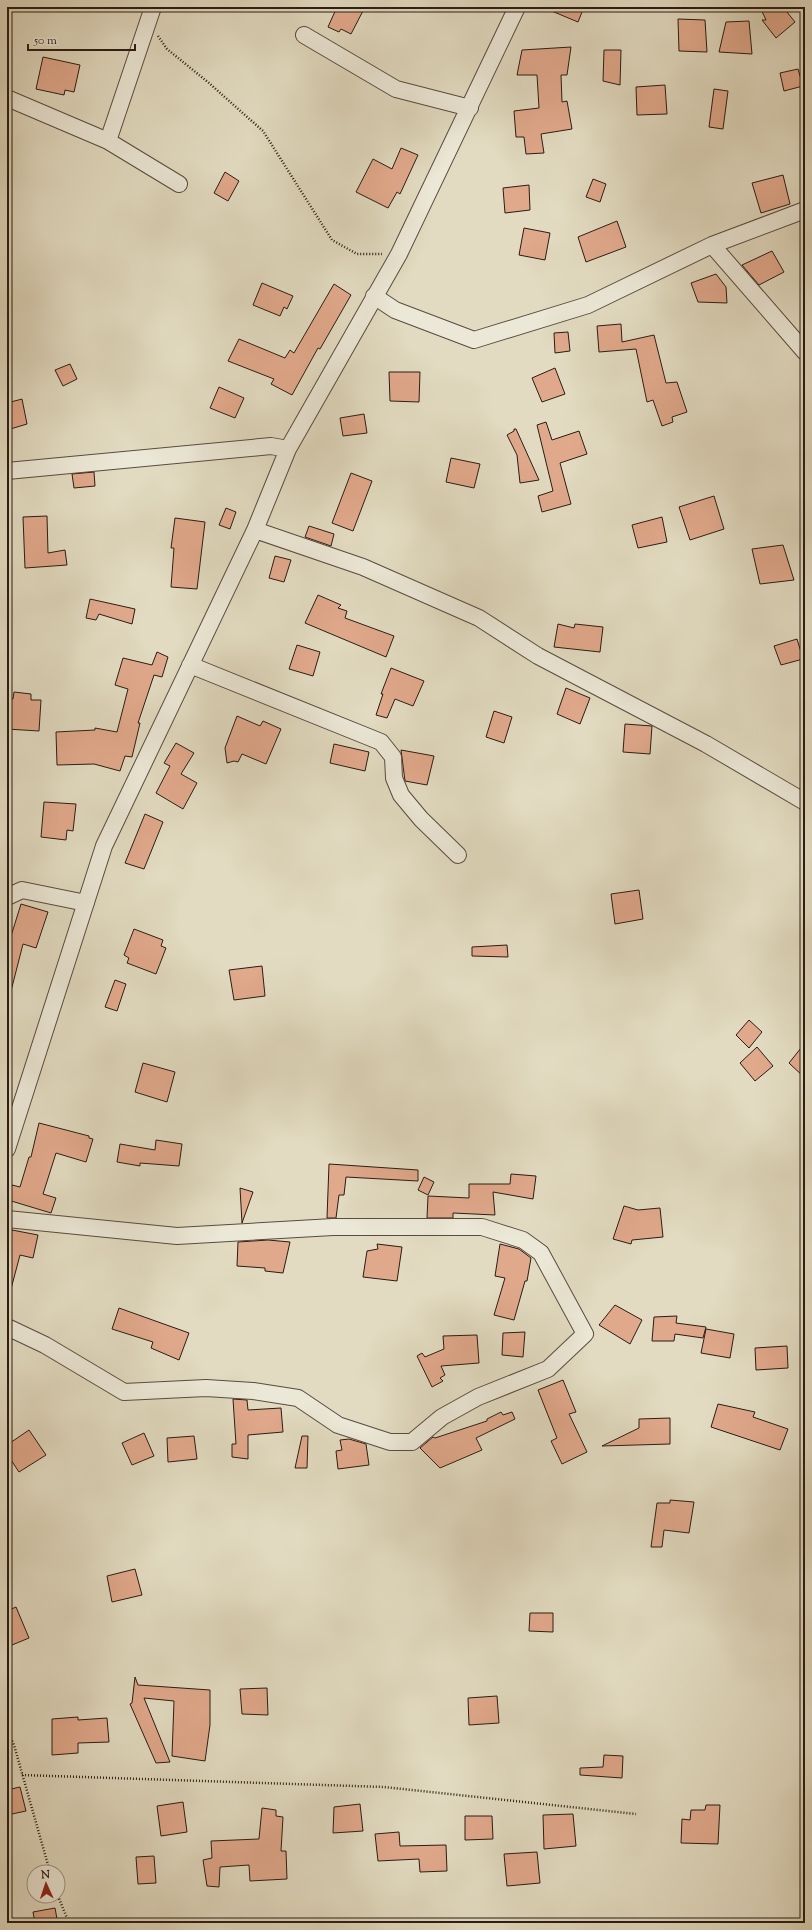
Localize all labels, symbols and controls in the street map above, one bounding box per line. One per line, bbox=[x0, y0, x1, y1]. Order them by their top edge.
scale bar bbox=[28, 26, 135, 52]
text: 50 m bbox=[33, 32, 57, 50]
north arrow bbox=[26, 1864, 66, 1904]
text: N bbox=[40, 1867, 51, 1883]

